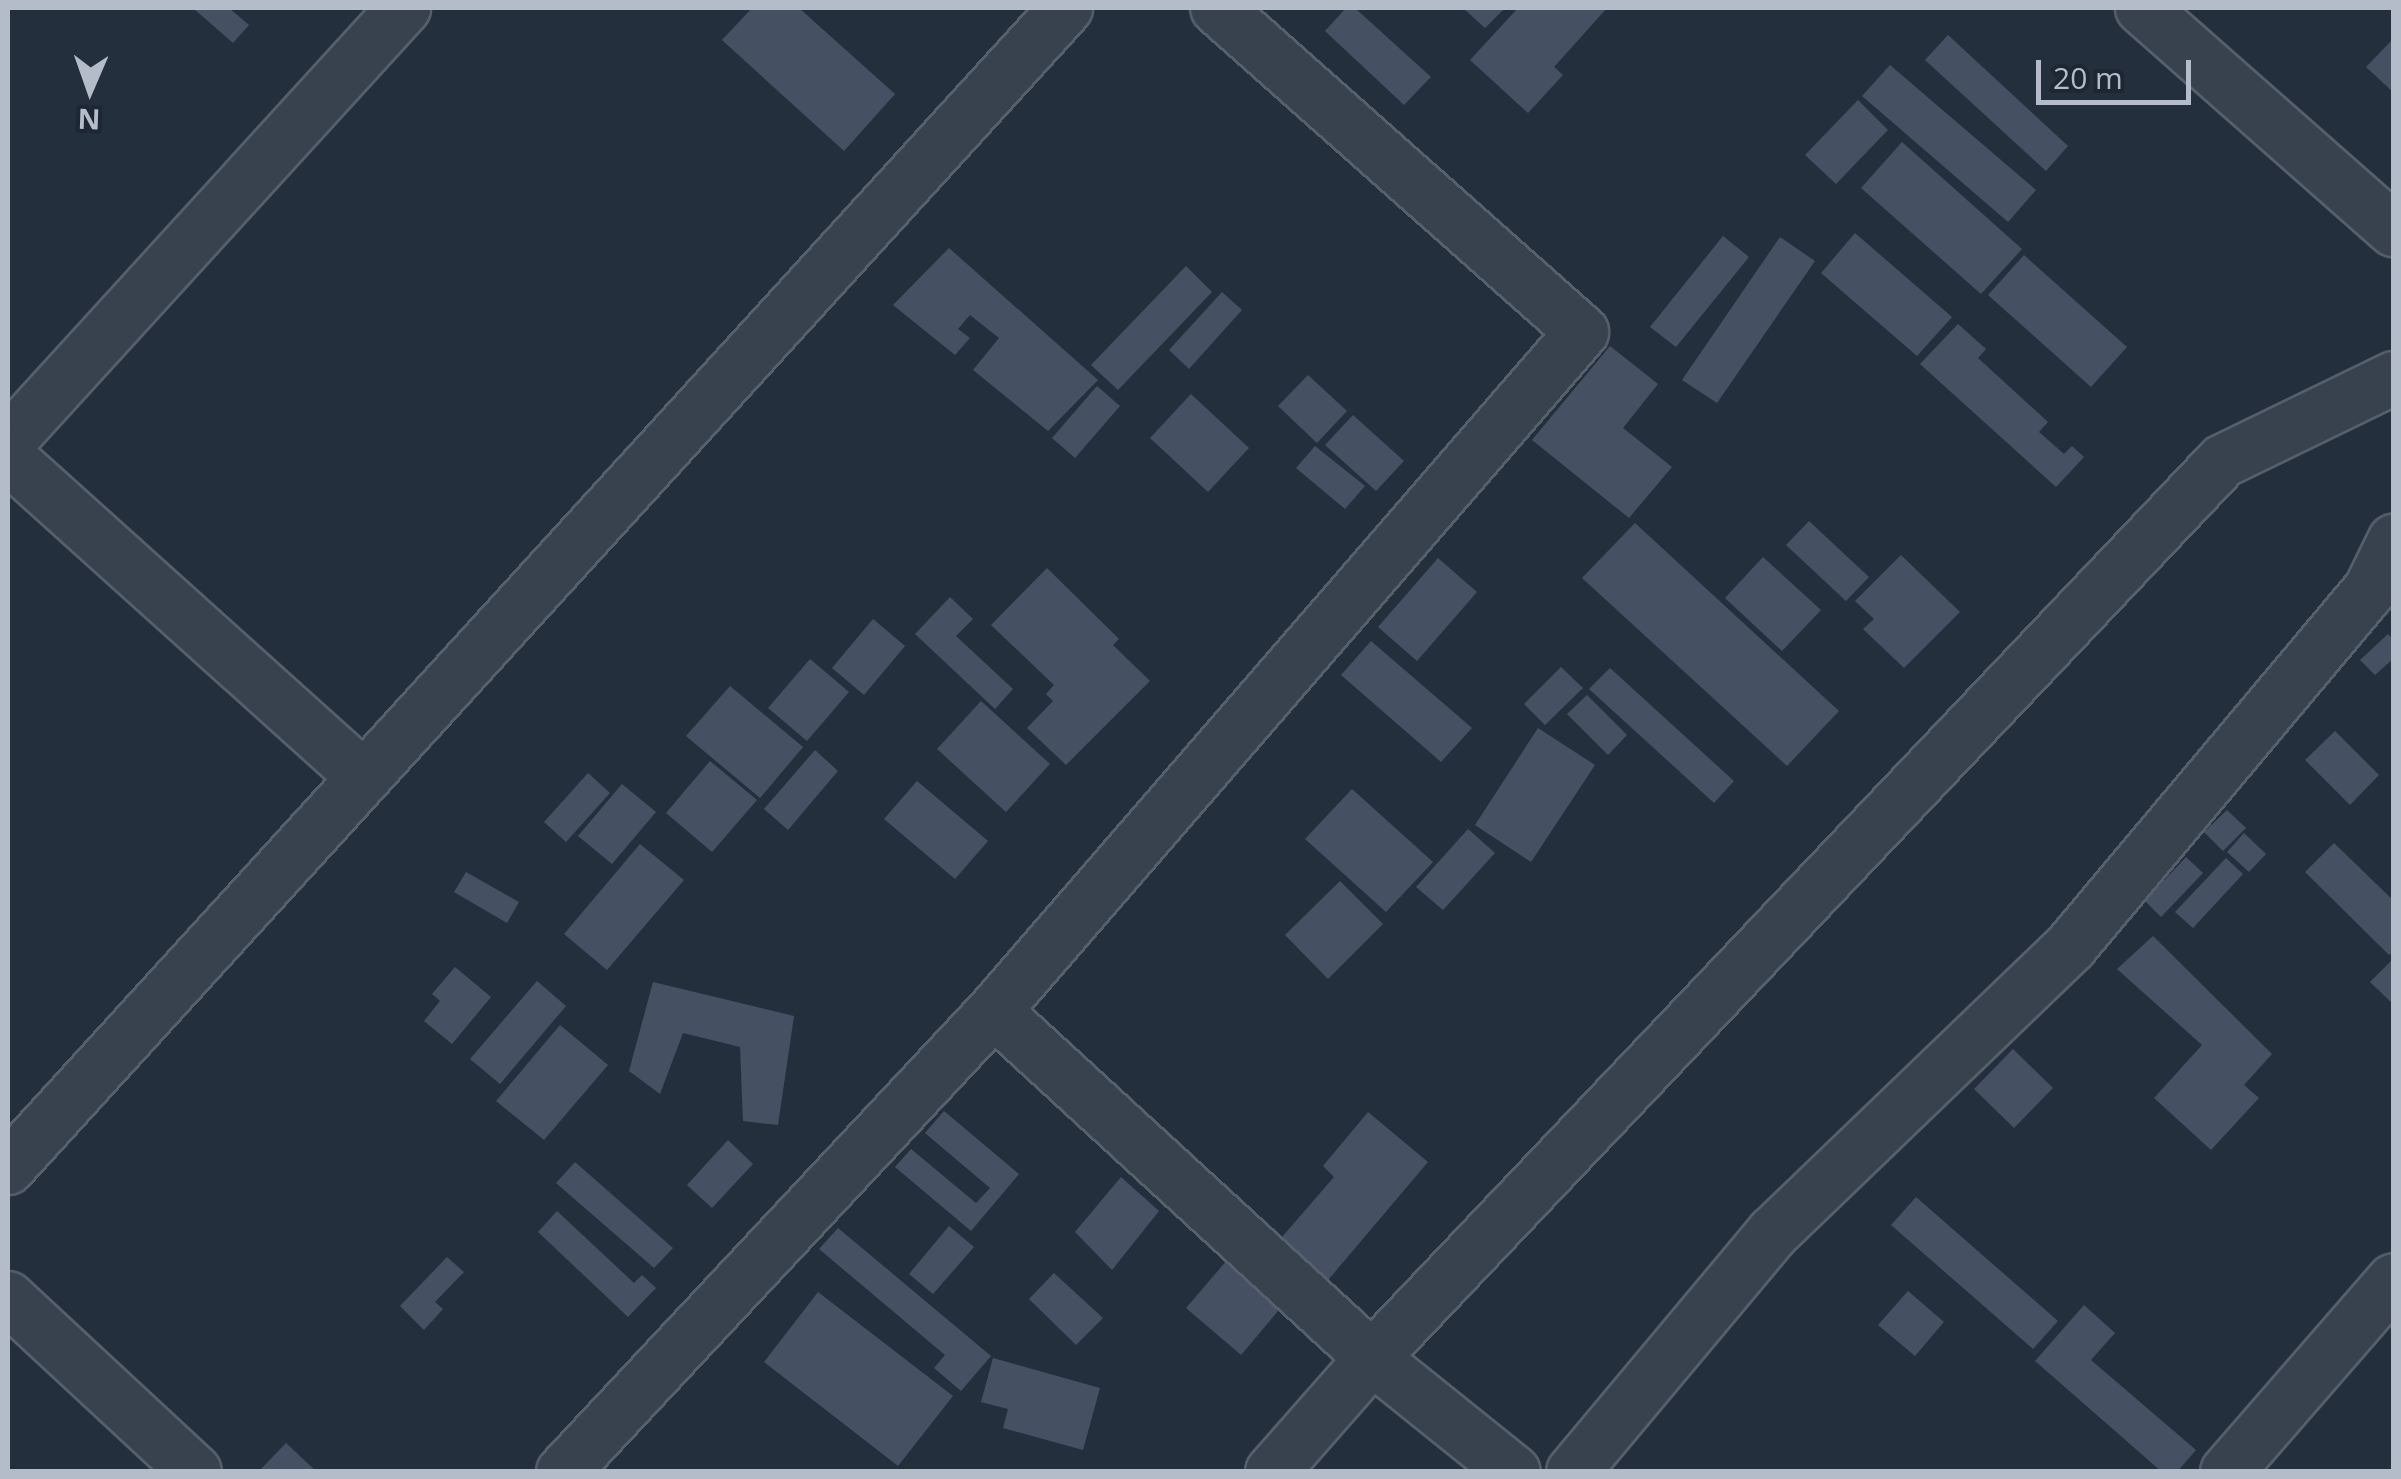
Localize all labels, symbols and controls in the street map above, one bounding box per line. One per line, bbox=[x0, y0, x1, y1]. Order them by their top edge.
north arrow bbox=[40, 40, 140, 140]
scale bar bbox=[2041, 40, 2196, 102]
text: 20 m bbox=[2053, 57, 2123, 98]
text: N bbox=[77, 101, 101, 139]

